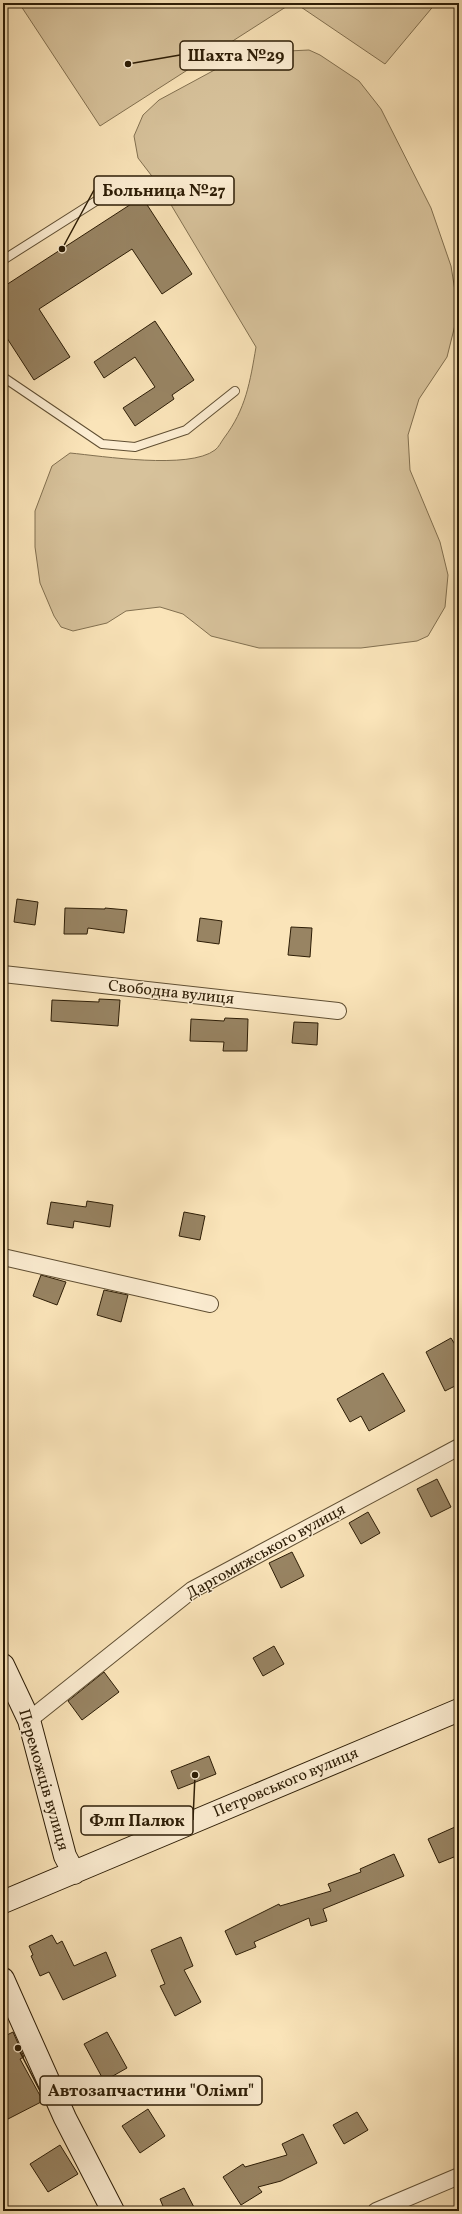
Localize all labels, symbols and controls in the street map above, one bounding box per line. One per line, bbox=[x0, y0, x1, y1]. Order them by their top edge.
callout: Шахта №29 bbox=[180, 41, 293, 70]
text: Шахта №29 bbox=[188, 45, 284, 68]
callout: Больница №27 bbox=[94, 176, 234, 205]
text: Больница №27 bbox=[102, 180, 226, 203]
street label: Свободна вулиця bbox=[107, 975, 235, 1011]
street label: Даргомижського вулиця bbox=[182, 1499, 350, 1605]
street label: Переможців вулиця bbox=[12, 1707, 74, 1853]
street label: Петровського вулиця bbox=[210, 1742, 362, 1824]
callout: Флп Палюк bbox=[81, 1806, 193, 1835]
text: Флп Палюк bbox=[89, 1810, 185, 1833]
callout: Автозапчастини "Олімп" bbox=[40, 2076, 262, 2105]
text: Автозапчастини "Олімп" bbox=[48, 2080, 254, 2103]

